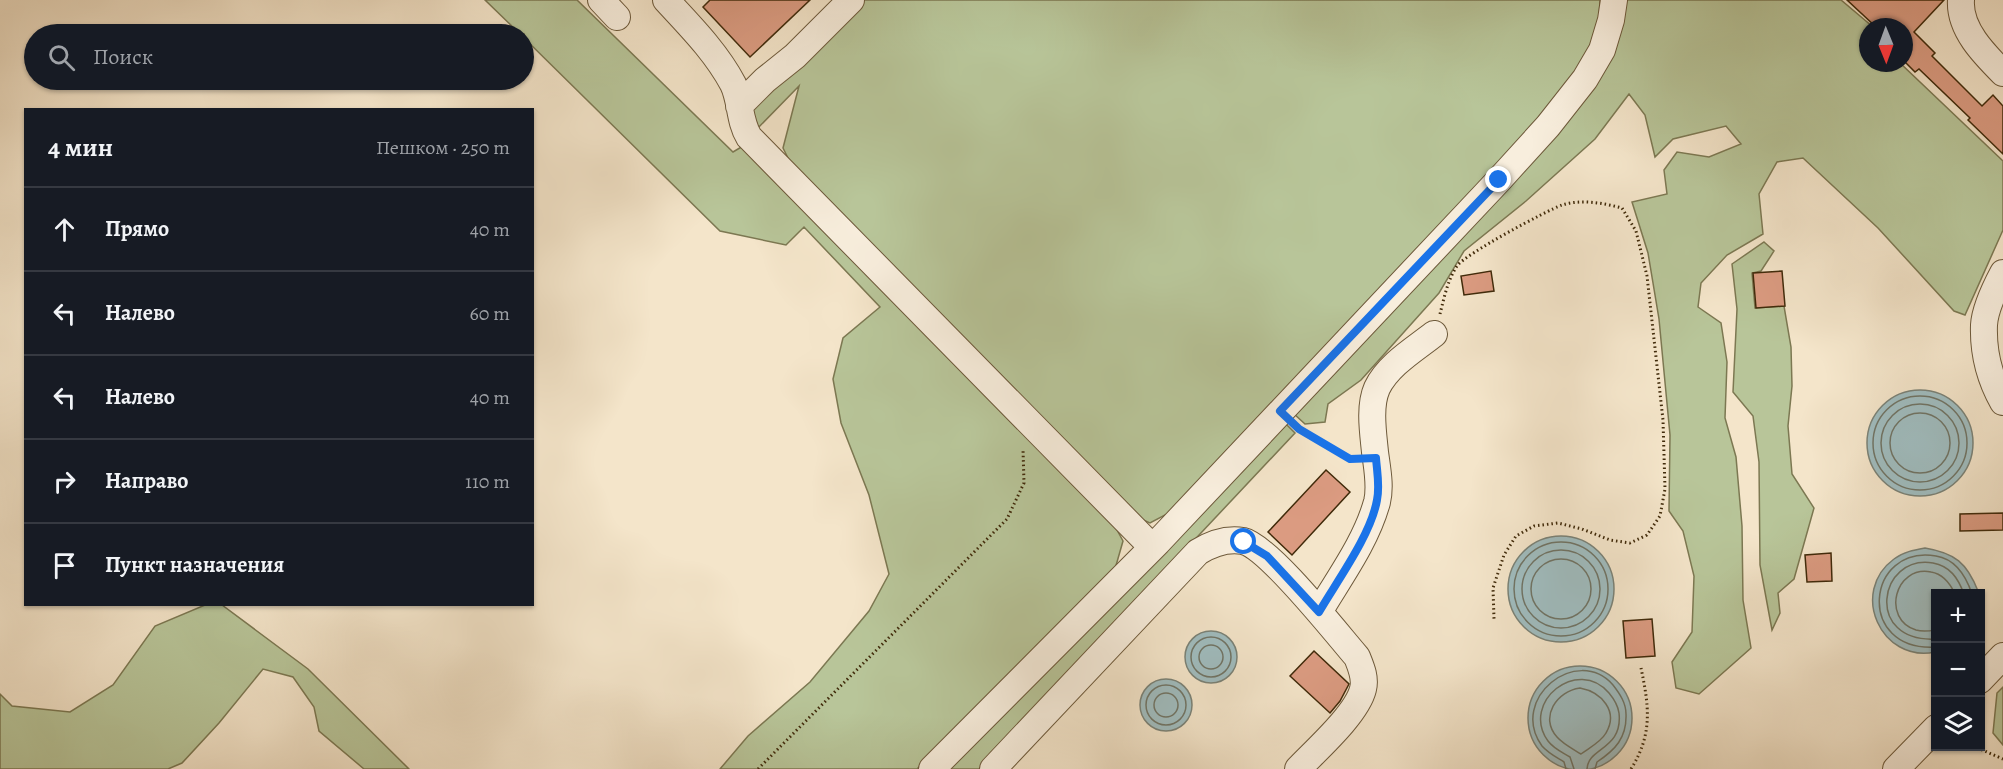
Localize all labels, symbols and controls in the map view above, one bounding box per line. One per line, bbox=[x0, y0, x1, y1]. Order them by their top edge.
north arrow bbox=[1859, 18, 1913, 72]
search box bbox=[24, 24, 534, 90]
icon: search bbox=[45, 41, 78, 74]
text: Поиск bbox=[93, 42, 153, 72]
text: 4 мин bbox=[48, 130, 113, 165]
text: Пешком · 250 m bbox=[376, 134, 510, 161]
route end bbox=[1485, 166, 1511, 192]
icon: ahead bbox=[48, 213, 81, 246]
text: Прямо bbox=[105, 214, 169, 244]
text: 40 m bbox=[470, 216, 510, 243]
icon: left bbox=[48, 297, 81, 330]
text: Налево bbox=[105, 298, 175, 328]
text: 60 m bbox=[470, 300, 510, 327]
icon: left bbox=[48, 381, 81, 414]
text: Налево bbox=[105, 382, 175, 412]
text: 40 m bbox=[470, 384, 510, 411]
icon: right bbox=[48, 465, 81, 498]
text: Направо bbox=[105, 466, 188, 496]
text: 110 m bbox=[465, 468, 510, 495]
route start bbox=[1230, 528, 1256, 554]
icon: arrive bbox=[48, 549, 81, 582]
text: Пункт назначения bbox=[105, 550, 284, 580]
map controls bbox=[1931, 589, 1985, 751]
button: + bbox=[1931, 589, 1985, 643]
button: − bbox=[1931, 643, 1985, 697]
button: layers bbox=[1931, 697, 1985, 751]

